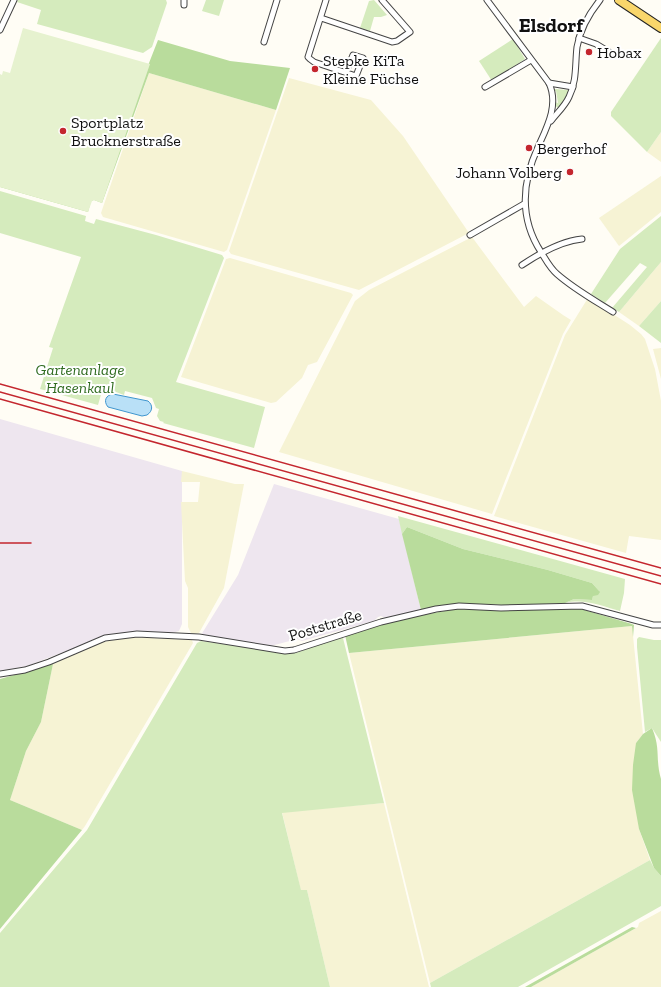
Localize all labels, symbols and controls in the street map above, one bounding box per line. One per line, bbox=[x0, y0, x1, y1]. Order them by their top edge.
district label: Elsdorf bbox=[519, 13, 585, 37]
place label: Hobax bbox=[597, 43, 641, 62]
marker: Hobax bbox=[584, 47, 594, 57]
place label: Stepke KiTa Kleine Füchse bbox=[323, 51, 419, 88]
marker: Stepke KiTa Kleine Füchse bbox=[310, 64, 320, 74]
place label: Sportplatz Brucknerstraße bbox=[71, 113, 181, 150]
marker: Sportplatz Brucknerstraße bbox=[58, 126, 68, 136]
place label: Bergerhof bbox=[537, 139, 608, 158]
marker: Bergerhof bbox=[524, 143, 534, 153]
place label: Johann Volberg bbox=[455, 163, 562, 182]
marker: Johann Volberg bbox=[565, 167, 575, 177]
park label: Gartenanlage Hasenkaul bbox=[36, 360, 124, 397]
street label: Poststraße bbox=[286, 605, 364, 645]

